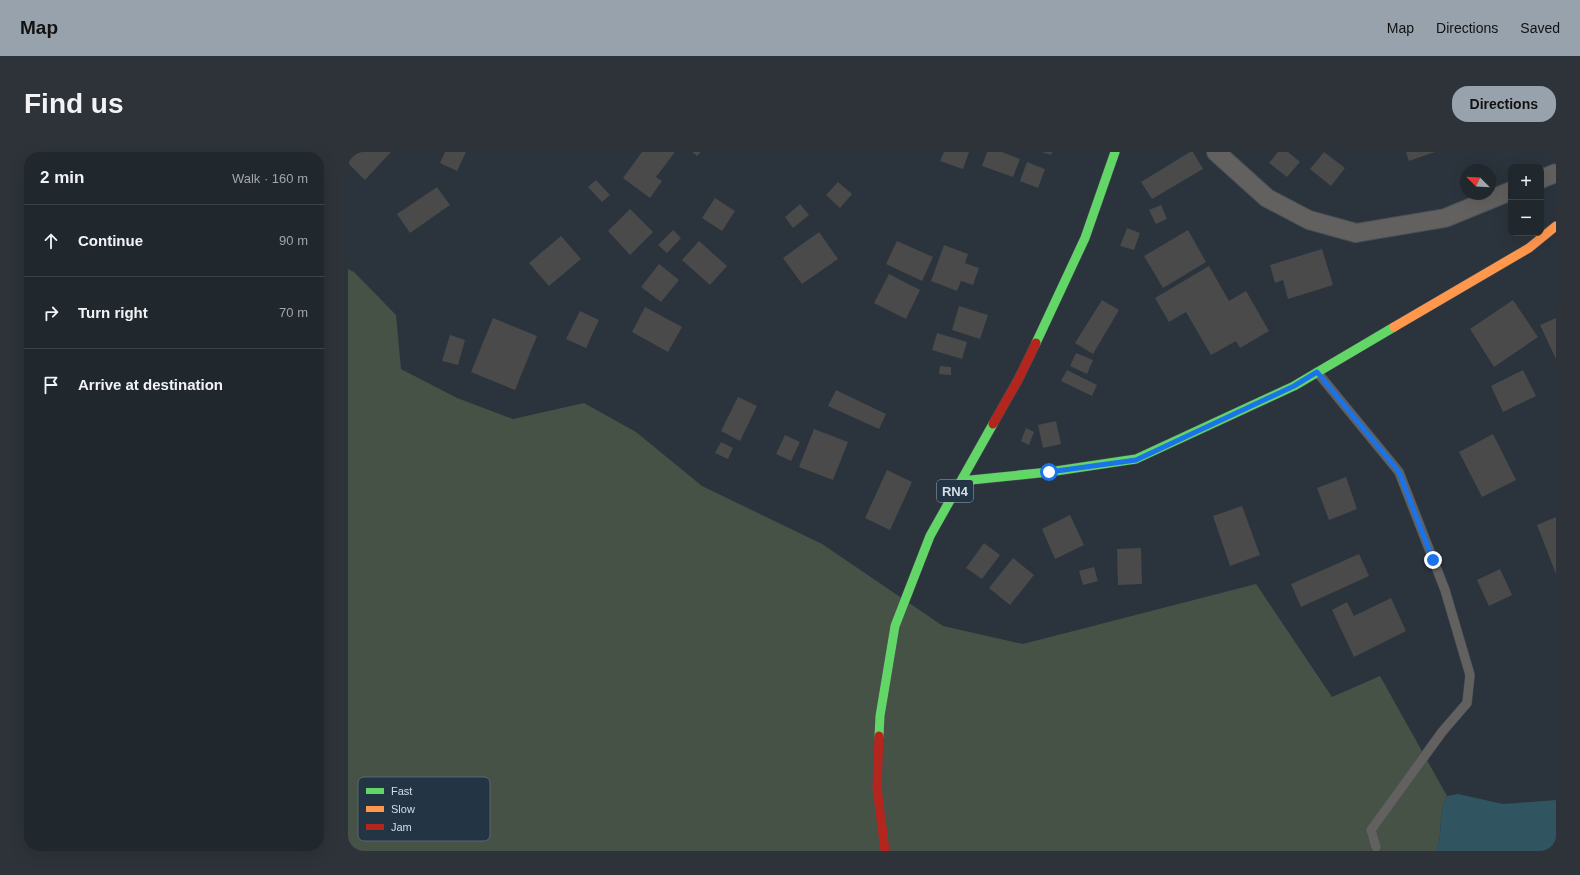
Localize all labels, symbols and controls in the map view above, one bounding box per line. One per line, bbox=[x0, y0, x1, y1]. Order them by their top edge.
text: Map bbox=[20, 17, 58, 38]
text: Map bbox=[1387, 20, 1414, 36]
text: Directions bbox=[1436, 20, 1498, 36]
text: Saved bbox=[1520, 20, 1560, 36]
button: Directions bbox=[1452, 86, 1556, 122]
text: Find us bbox=[24, 88, 124, 119]
north arrow bbox=[1460, 164, 1496, 200]
map controls bbox=[1508, 164, 1544, 236]
button: + bbox=[1508, 164, 1544, 200]
text: 2 min bbox=[40, 168, 84, 187]
text: Walk · 160 m bbox=[232, 171, 308, 186]
button: − bbox=[1508, 200, 1544, 236]
icon: ahead bbox=[40, 230, 62, 252]
text: Continue bbox=[78, 232, 143, 249]
text: 90 m bbox=[279, 233, 308, 248]
icon: right bbox=[40, 302, 62, 324]
text: Turn right bbox=[78, 304, 148, 321]
text: 70 m bbox=[279, 305, 308, 320]
icon: arrive bbox=[40, 374, 62, 396]
text: Arrive at destination bbox=[78, 376, 223, 393]
route start bbox=[1040, 463, 1058, 481]
road number: RN4 bbox=[937, 480, 973, 502]
route end bbox=[1424, 551, 1442, 569]
legend bbox=[358, 777, 490, 841]
text: Fast bbox=[391, 785, 412, 797]
text: Slow bbox=[391, 803, 415, 815]
text: Jam bbox=[391, 821, 412, 833]

